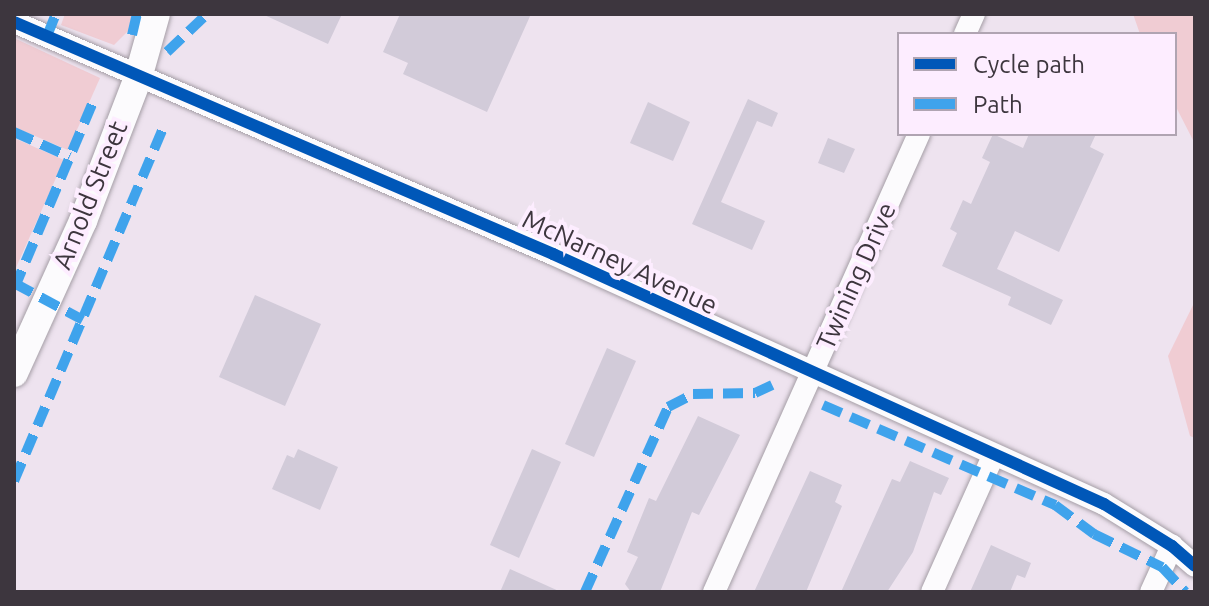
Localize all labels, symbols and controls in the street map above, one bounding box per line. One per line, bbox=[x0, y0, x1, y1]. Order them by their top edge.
legend bbox=[897, 32, 1177, 136]
text: Cycle path bbox=[973, 51, 1085, 78]
text: Path bbox=[973, 91, 1023, 118]
street label: Arnold Street bbox=[46, 116, 134, 274]
street label: Twining Drive bbox=[810, 198, 902, 354]
street label: McNarney Avenue bbox=[517, 203, 723, 321]

